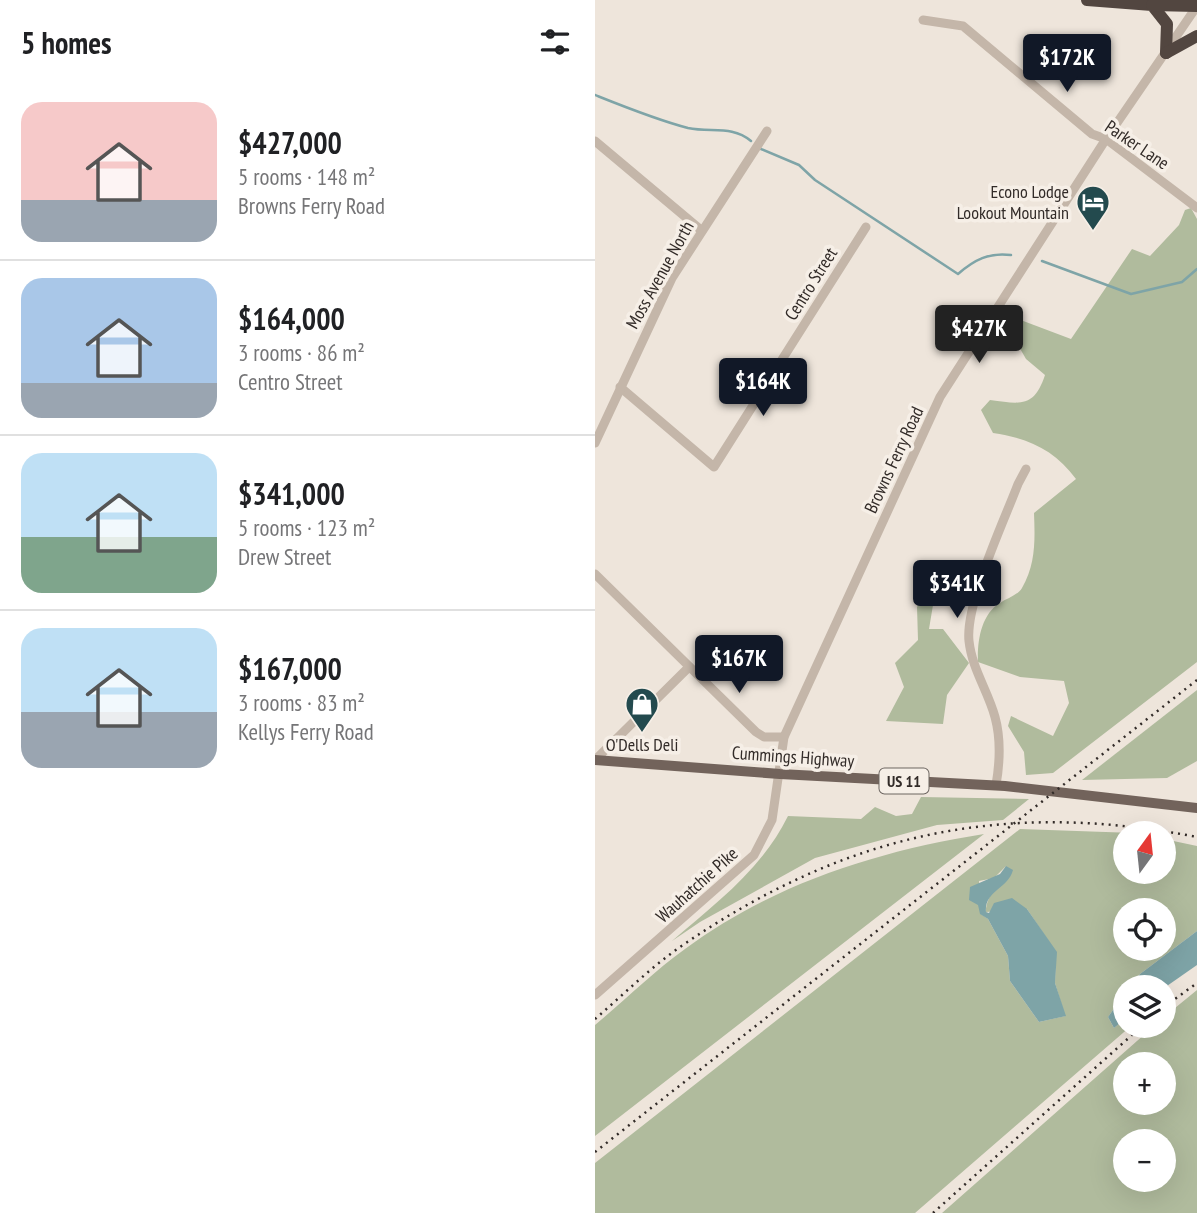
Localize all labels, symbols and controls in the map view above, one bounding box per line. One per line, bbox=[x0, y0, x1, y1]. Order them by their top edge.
text: 5 homes bbox=[21, 23, 112, 62]
icon: filters bbox=[536, 23, 574, 61]
pin: $172K bbox=[1018, 34, 1116, 94]
text: $172K bbox=[1039, 42, 1095, 71]
street label: Parker Lane bbox=[1101, 115, 1174, 174]
text: $427,000 bbox=[238, 123, 342, 162]
icon: home bbox=[77, 130, 161, 214]
text: 5 rooms · 148 m² bbox=[238, 162, 375, 191]
place label: Econo Lodge Lookout Mountain bbox=[957, 180, 1069, 224]
hotel icon: Econo Lodge Lookout Mountain bbox=[1074, 183, 1112, 232]
text: Browns Ferry Road bbox=[238, 191, 385, 220]
street label: Moss Avenue North bbox=[620, 217, 699, 333]
street label: Centro Street bbox=[779, 243, 842, 325]
text: $164,000 bbox=[238, 299, 345, 338]
icon: home bbox=[77, 306, 161, 390]
pin: $427K bbox=[930, 306, 1028, 365]
text: $427K bbox=[951, 313, 1007, 342]
text: 3 rooms · 86 m² bbox=[238, 338, 365, 367]
pin: $164K bbox=[714, 358, 812, 418]
text: $164K bbox=[735, 366, 791, 395]
text: Centro Street bbox=[238, 367, 343, 396]
street label: Browns Ferry Road bbox=[859, 403, 928, 517]
text: $341,000 bbox=[238, 474, 345, 513]
icon: home bbox=[77, 481, 161, 565]
text: 5 rooms · 123 m² bbox=[238, 513, 375, 542]
text: Drew Street bbox=[238, 542, 331, 571]
pin: $341K bbox=[908, 560, 1006, 620]
text: $341K bbox=[929, 568, 985, 597]
pin: $167K bbox=[690, 636, 788, 695]
text: $167K bbox=[711, 643, 767, 672]
text: $167,000 bbox=[238, 649, 342, 688]
icon: home bbox=[77, 656, 161, 740]
shop icon: O'Dells Deli bbox=[623, 685, 661, 734]
text: 3 rooms · 83 m² bbox=[238, 688, 365, 717]
text: Kellys Ferry Road bbox=[238, 717, 374, 746]
place label: O'Dells Deli bbox=[606, 733, 678, 756]
street label: Cummings Highway bbox=[731, 741, 855, 772]
road number: US 11 bbox=[879, 768, 929, 794]
north arrow bbox=[1113, 821, 1176, 884]
map controls bbox=[1113, 821, 1176, 1192]
street label: Wauhatchie Pike bbox=[651, 842, 742, 927]
button: locate bbox=[1113, 898, 1176, 961]
button: layers bbox=[1113, 975, 1176, 1038]
button: + bbox=[1113, 1052, 1176, 1115]
button: − bbox=[1113, 1129, 1176, 1192]

